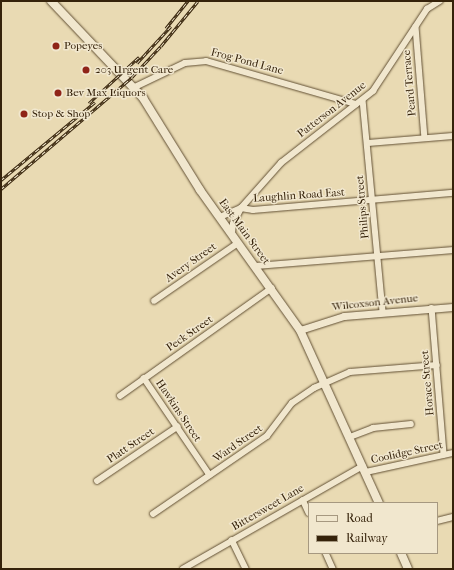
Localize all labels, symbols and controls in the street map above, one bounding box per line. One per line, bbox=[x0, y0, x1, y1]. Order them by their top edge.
place label: Popeyes bbox=[64, 39, 102, 53]
marker: Popeyes bbox=[51, 41, 61, 51]
street label: Frog Pond Lane bbox=[209, 46, 285, 78]
street label: Peard Terrace bbox=[401, 49, 419, 117]
place label: 203 Urgent Care bbox=[95, 63, 173, 77]
marker: 203 Urgent Care bbox=[80, 64, 92, 76]
street label: Patterson Avenue bbox=[295, 79, 369, 141]
place label: Bev Max Liquors bbox=[66, 86, 146, 100]
marker: Bev Max Liquors bbox=[53, 88, 63, 98]
place label: Stop & Shop bbox=[32, 107, 90, 121]
marker: Stop & Shop bbox=[19, 109, 29, 119]
street label: Philips Street bbox=[354, 175, 372, 239]
street label: Laughlin Road East bbox=[253, 186, 345, 206]
street label: East Main Street bbox=[216, 196, 272, 268]
street label: Avery Street bbox=[163, 241, 219, 285]
street label: Wilcoxson Avenue bbox=[331, 292, 419, 314]
street label: Peck Street bbox=[164, 313, 216, 355]
street label: Horace Street bbox=[419, 350, 437, 416]
street label: Hawkins Street bbox=[152, 377, 204, 445]
street label: Ward Street bbox=[211, 422, 265, 466]
street label: Platt Street bbox=[105, 425, 157, 467]
street label: Coolidge Street bbox=[370, 439, 444, 467]
street label: Bittersweet Lane bbox=[230, 482, 306, 534]
legend bbox=[308, 502, 438, 554]
text: Road bbox=[346, 511, 373, 525]
text: Railway bbox=[346, 531, 388, 545]

